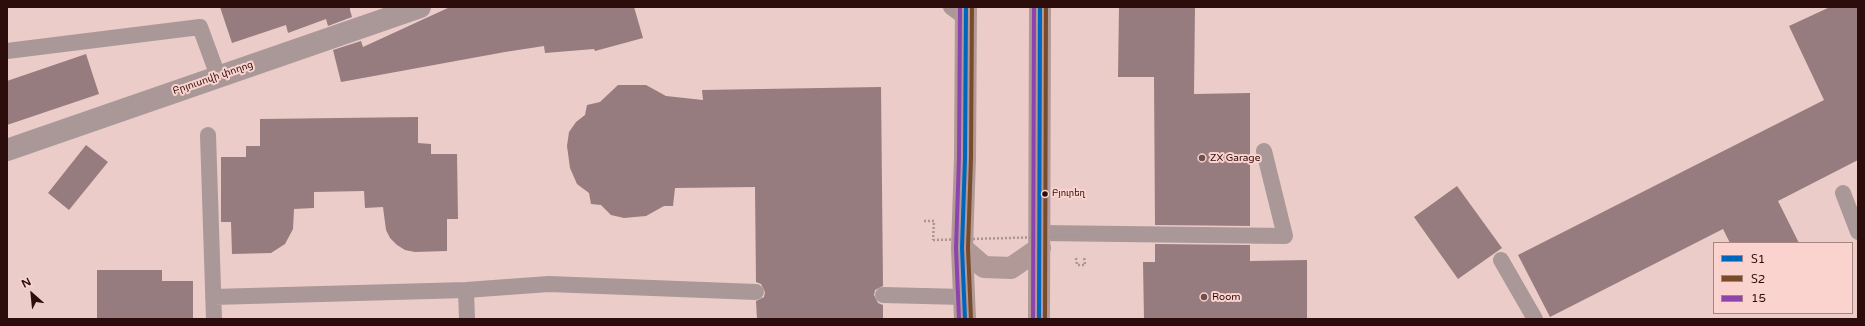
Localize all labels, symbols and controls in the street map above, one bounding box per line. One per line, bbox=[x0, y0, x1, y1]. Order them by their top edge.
street label: Բրյուսովի փողոց bbox=[171, 59, 255, 97]
place label: ZX Garage bbox=[1210, 152, 1260, 164]
marker: ZX Garage bbox=[1197, 153, 1207, 163]
marker: Բյուրեղ bbox=[1040, 189, 1050, 199]
place label: Բյուրեղ bbox=[1052, 189, 1085, 199]
legend bbox=[1713, 242, 1853, 314]
text: Տ1 bbox=[1751, 252, 1765, 266]
text: Տ2 bbox=[1751, 272, 1765, 286]
north arrow bbox=[12, 274, 52, 314]
text: N bbox=[19, 275, 33, 291]
place label: Room bbox=[1212, 291, 1240, 303]
text: 15 bbox=[1751, 291, 1766, 305]
marker: Room bbox=[1199, 292, 1209, 302]

